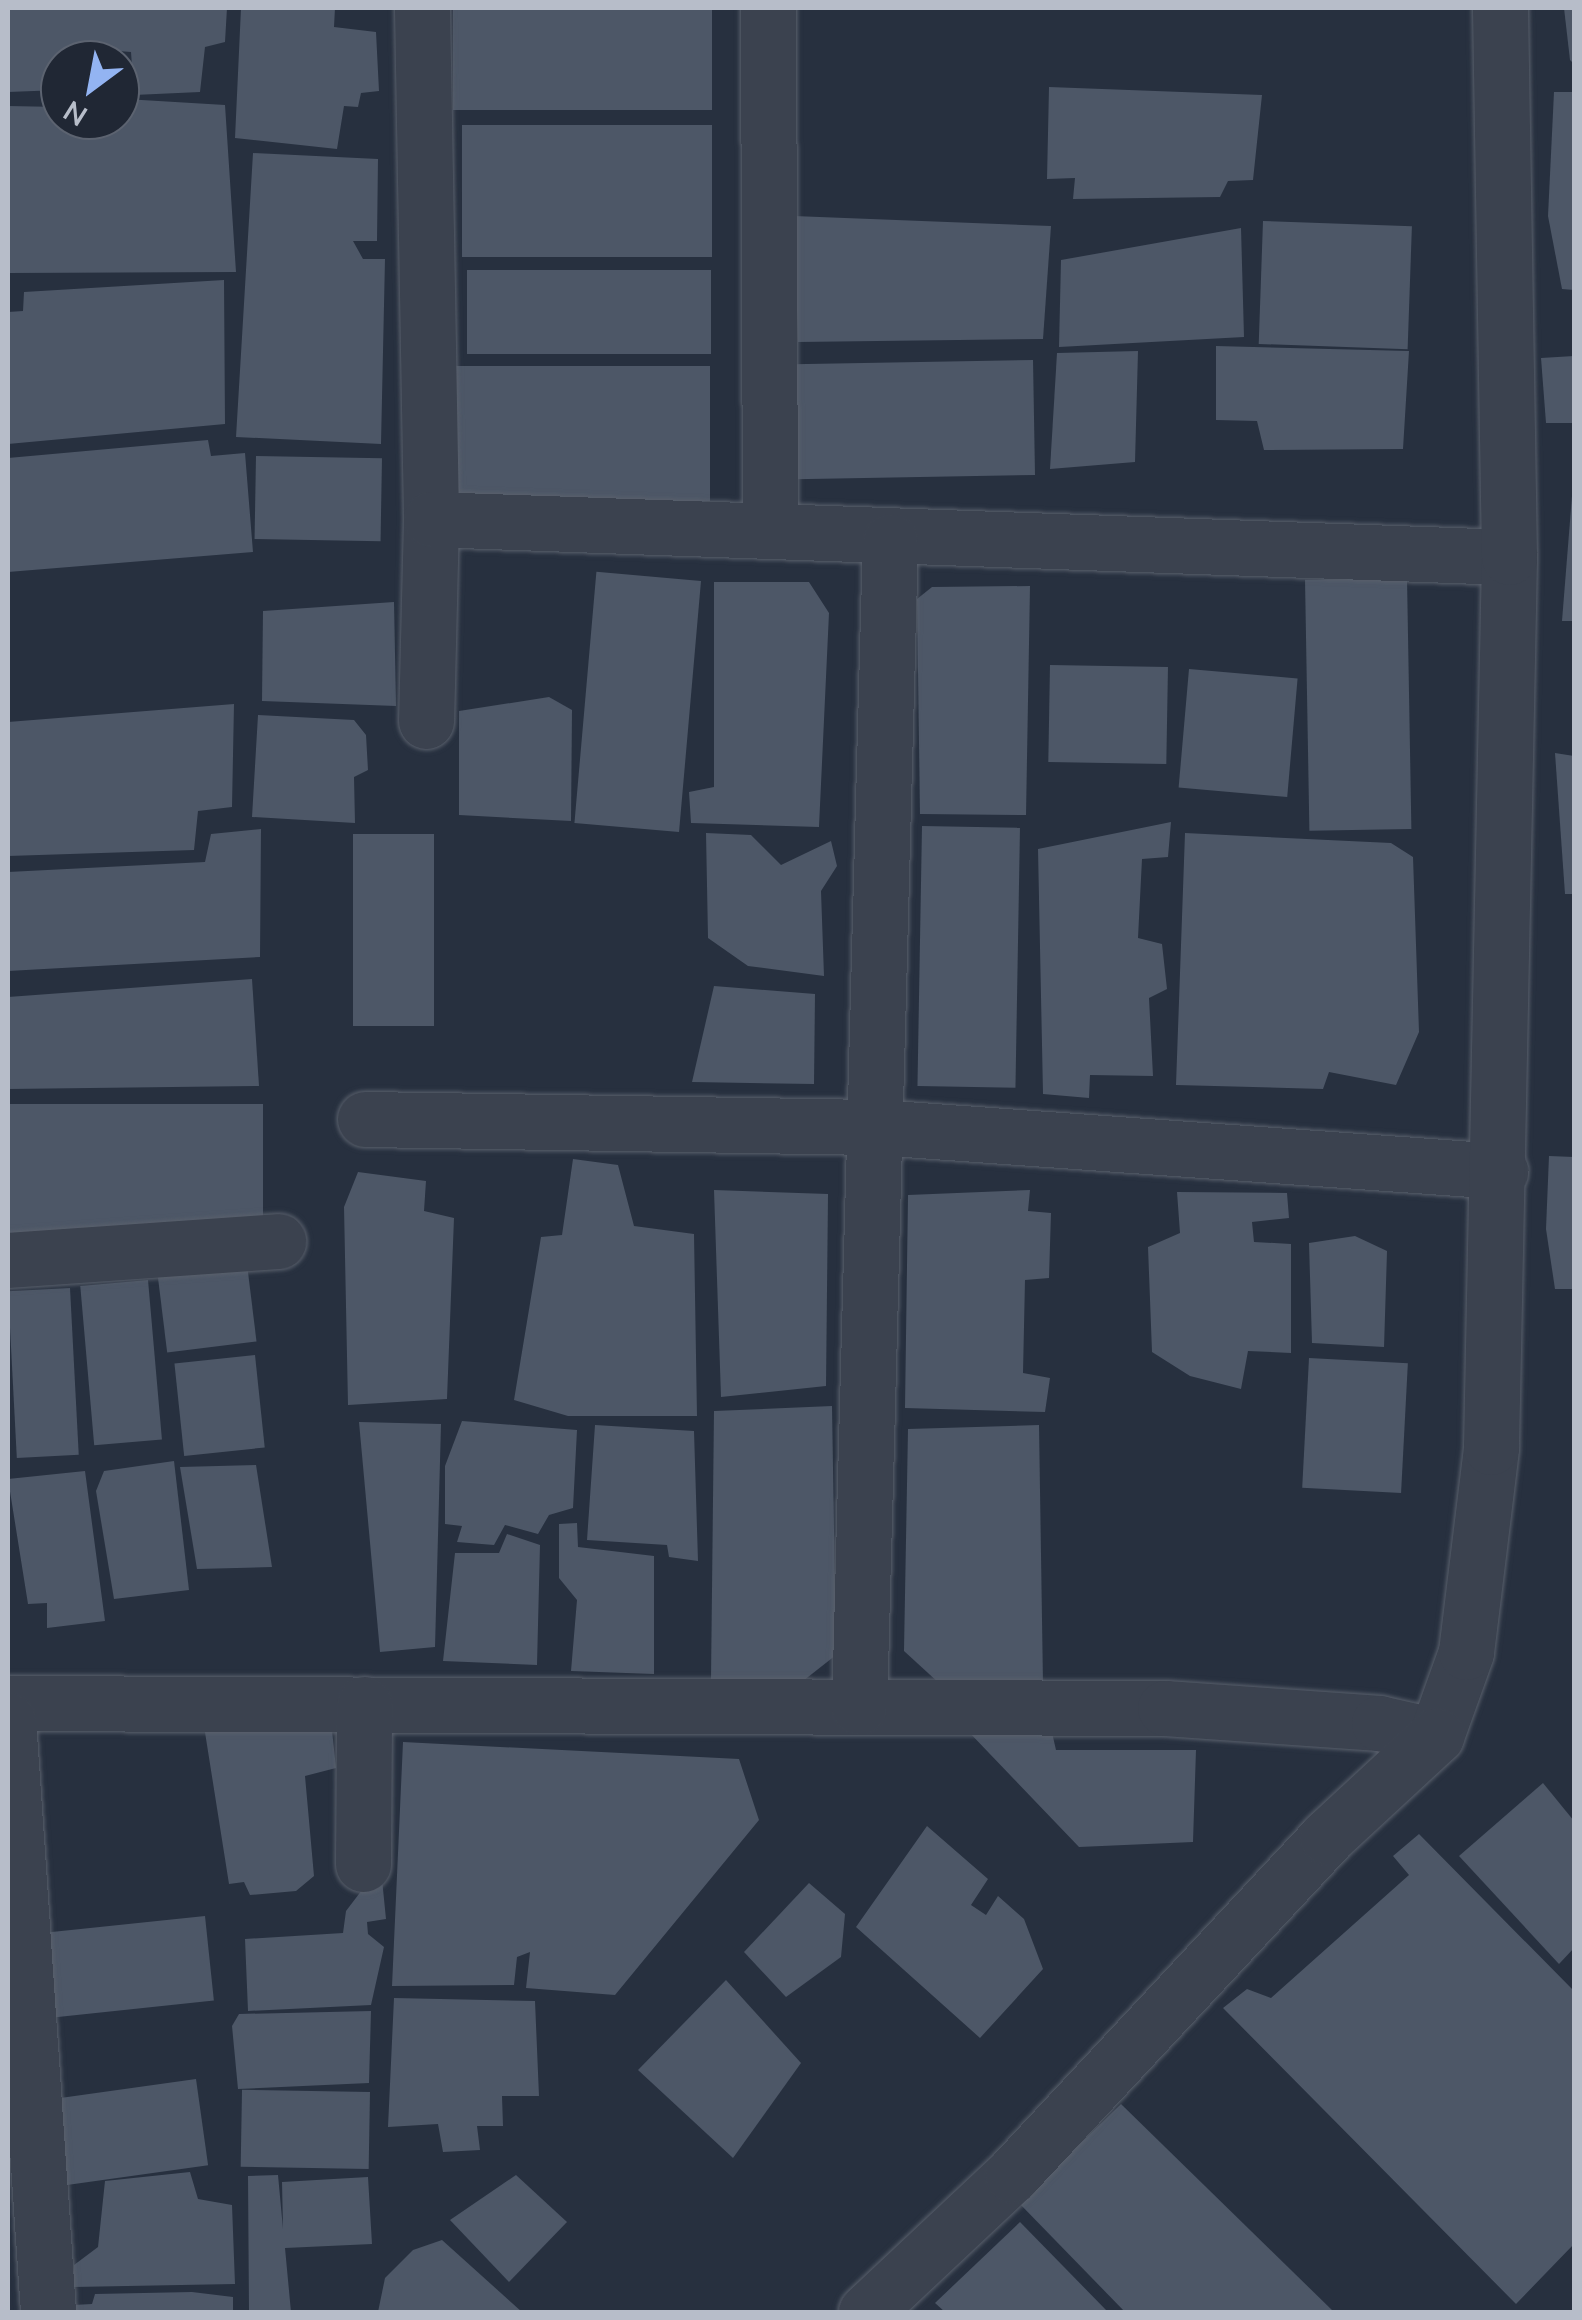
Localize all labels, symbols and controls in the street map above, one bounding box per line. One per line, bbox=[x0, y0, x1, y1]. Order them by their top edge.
north arrow bbox=[40, 40, 140, 140]
text: N bbox=[57, 94, 93, 135]

